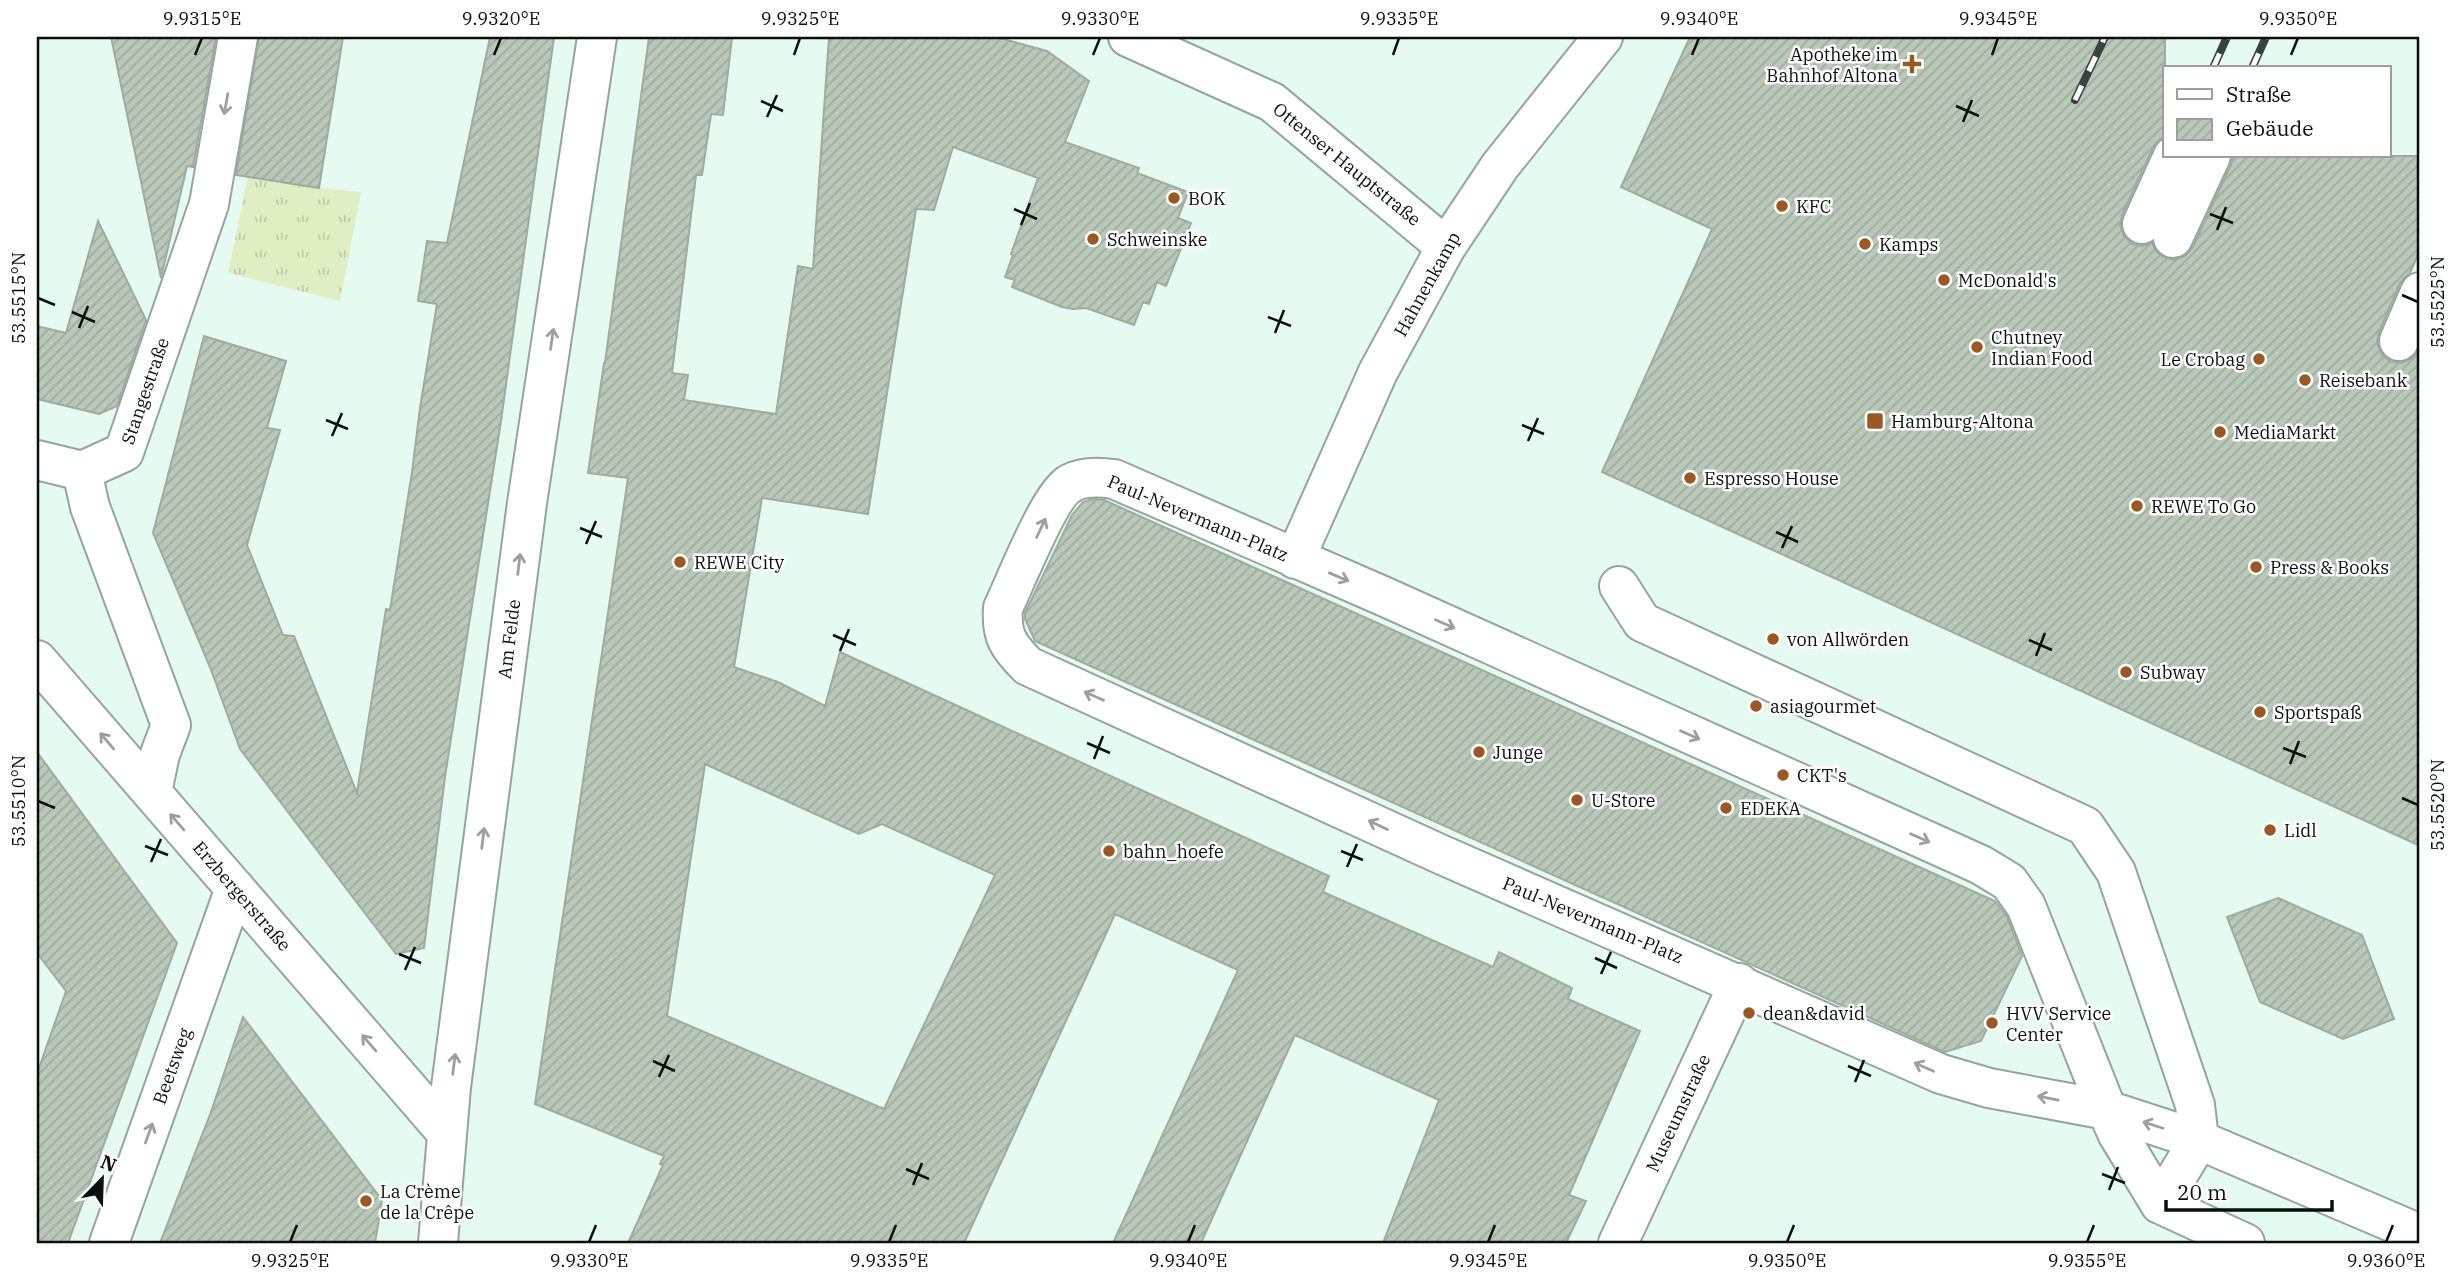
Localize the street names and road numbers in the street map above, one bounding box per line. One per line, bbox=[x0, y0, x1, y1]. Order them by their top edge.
street label: Ottenser Hauptstraße bbox=[1268, 97, 1426, 231]
street label: Hahnenkamp bbox=[1389, 228, 1465, 340]
street label: Stangestraße bbox=[116, 334, 174, 448]
street label: Paul-Nevermann-Platz bbox=[1104, 470, 1292, 566]
street label: Am Felde bbox=[493, 598, 525, 680]
street label: Erzbergerstraße bbox=[188, 836, 296, 956]
street label: Paul-Nevermann-Platz bbox=[1499, 872, 1687, 968]
street label: Beetsweg bbox=[148, 1024, 197, 1107]
street label: Museumstraße bbox=[1641, 1050, 1715, 1176]

